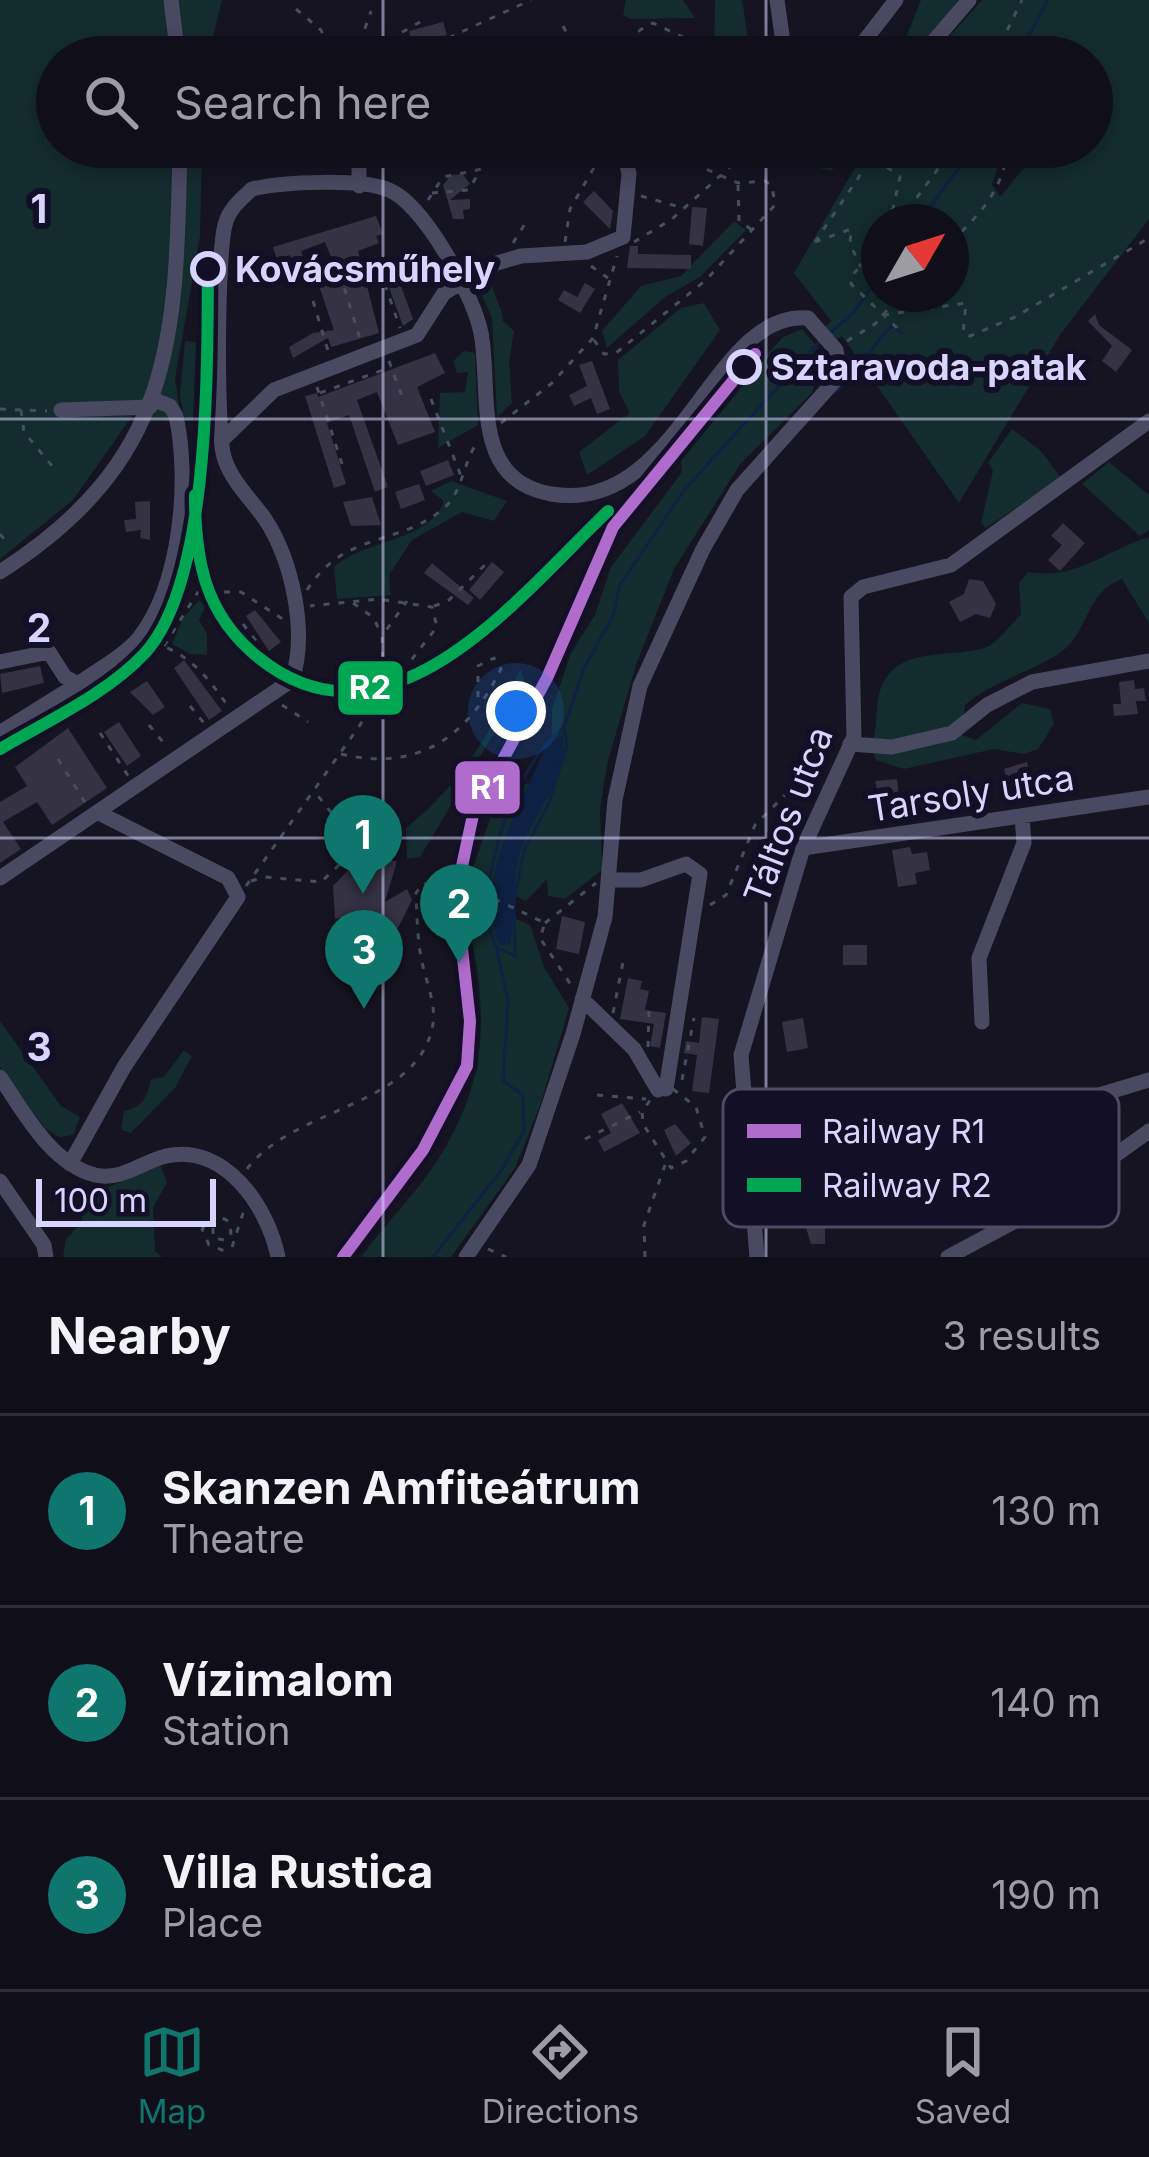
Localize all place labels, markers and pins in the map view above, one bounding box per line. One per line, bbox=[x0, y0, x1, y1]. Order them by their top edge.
place label: Kovácsműhely bbox=[235, 247, 496, 291]
marker: Kovácsműhely bbox=[192, 253, 224, 285]
place label: Sztaravoda-patak bbox=[771, 345, 1087, 389]
marker: Sztaravoda-patak bbox=[728, 351, 760, 383]
pin: 1 bbox=[324, 795, 402, 894]
pin: 2 bbox=[420, 864, 498, 963]
pin: 3 bbox=[325, 910, 403, 1009]

